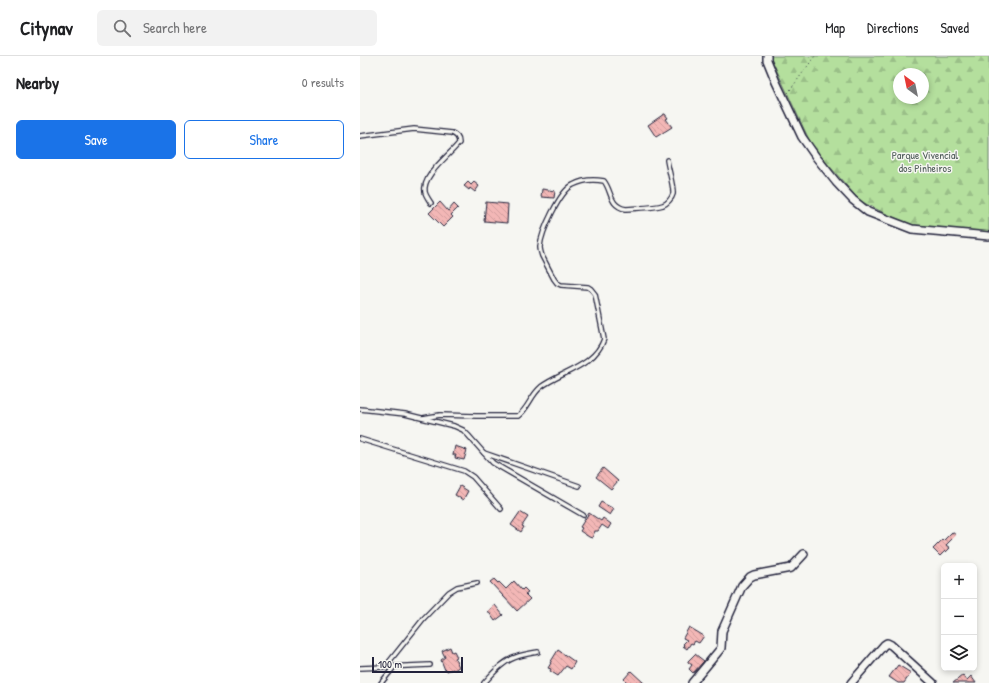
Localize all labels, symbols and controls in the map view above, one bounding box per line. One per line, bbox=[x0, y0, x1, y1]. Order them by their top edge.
search box bbox=[97, 10, 377, 46]
text: Citynav bbox=[20, 15, 73, 41]
icon: search bbox=[111, 17, 133, 39]
text: Search here bbox=[143, 17, 207, 38]
text: Map bbox=[825, 18, 845, 37]
text: Directions bbox=[867, 18, 918, 37]
text: Saved bbox=[940, 18, 969, 37]
north arrow bbox=[893, 68, 929, 104]
text: Nearby bbox=[16, 71, 59, 94]
text: 0 results bbox=[302, 73, 344, 91]
button: Save bbox=[16, 120, 176, 159]
button: Share bbox=[184, 120, 344, 159]
park label: Parque Vivencial dos Pinheiros bbox=[892, 148, 958, 175]
map controls bbox=[941, 563, 977, 671]
button: + bbox=[941, 563, 977, 599]
button: − bbox=[941, 599, 977, 635]
button: layers bbox=[941, 635, 977, 671]
scale bar bbox=[372, 655, 463, 674]
text: 100 m bbox=[378, 657, 402, 671]

